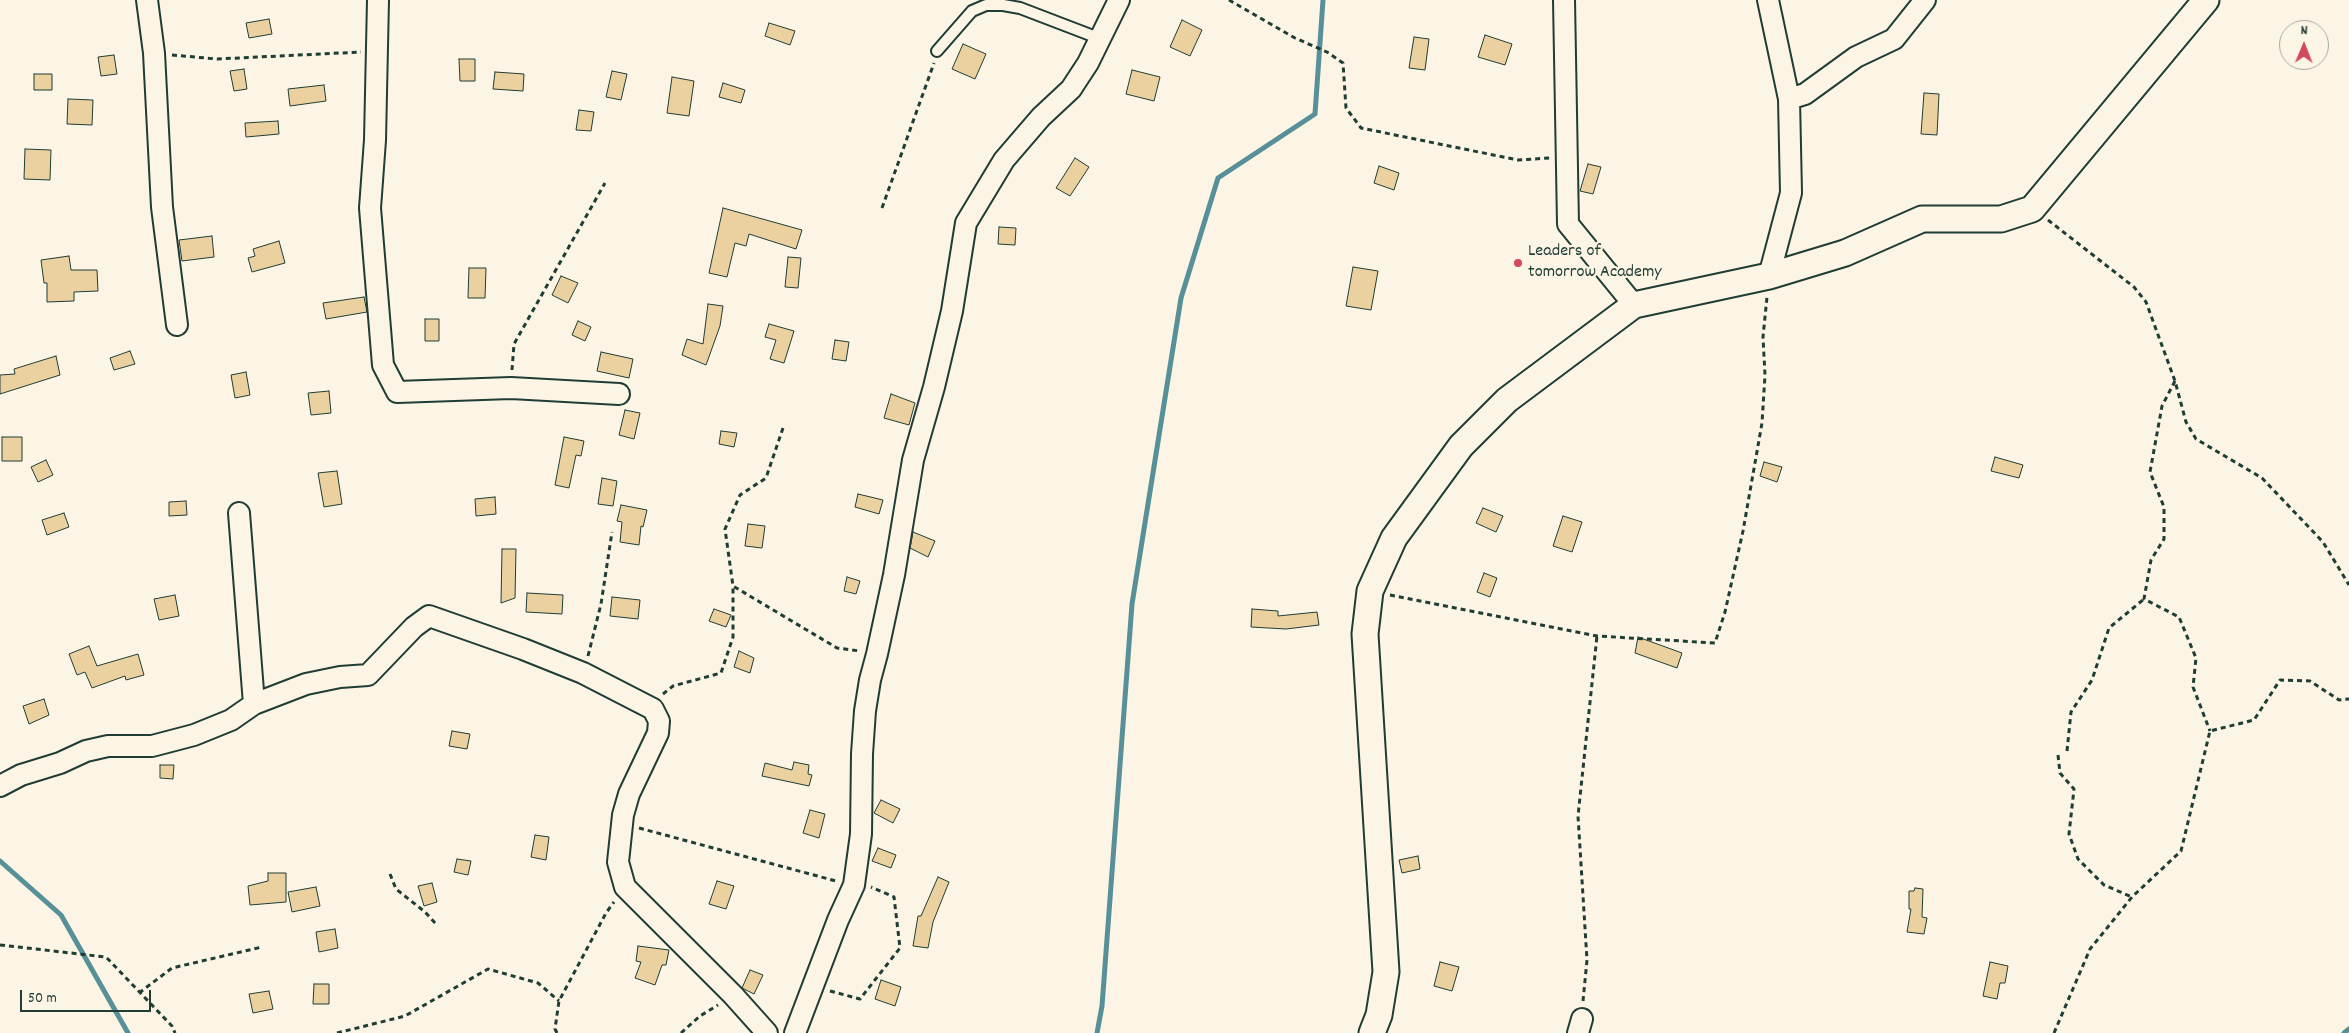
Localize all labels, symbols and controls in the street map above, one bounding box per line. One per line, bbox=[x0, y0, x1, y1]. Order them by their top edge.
north arrow bbox=[2279, 20, 2329, 70]
text: N bbox=[2301, 21, 2308, 41]
place label: Leaders of tomorrow Academy bbox=[1528, 242, 1662, 284]
marker: Leaders of tomorrow Academy bbox=[1512, 257, 1524, 269]
scale bar bbox=[22, 980, 154, 1012]
text: 50 m bbox=[28, 988, 57, 1010]

